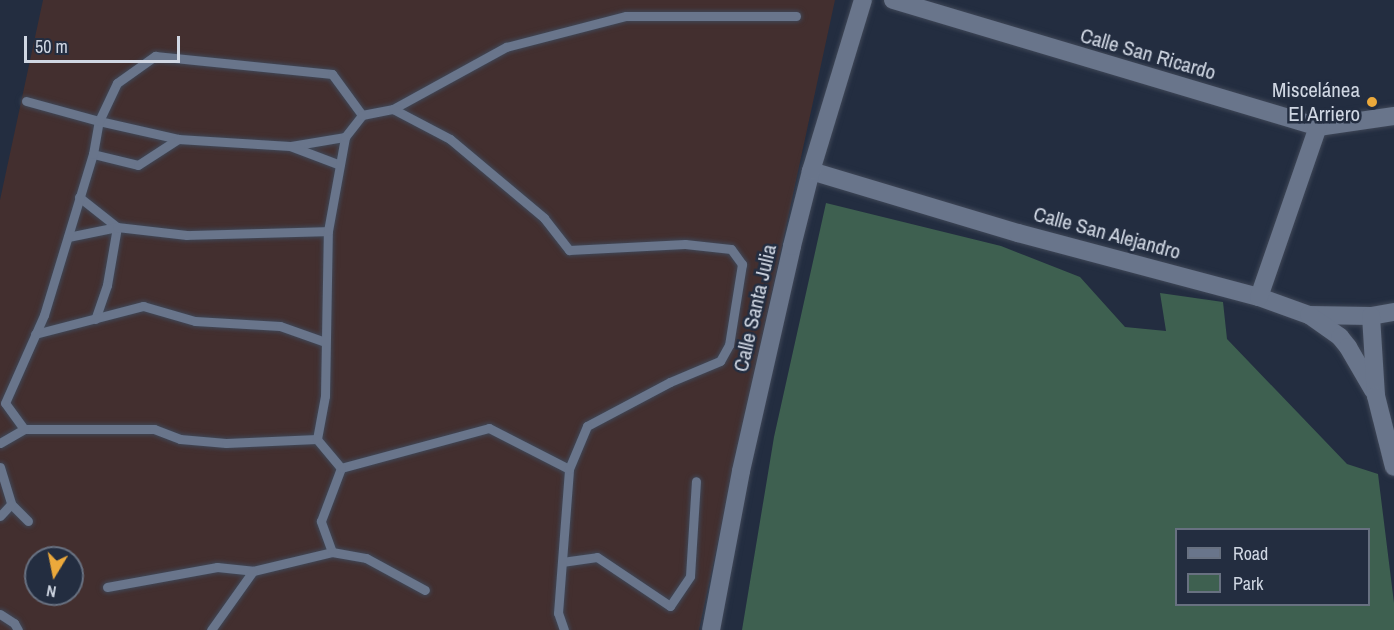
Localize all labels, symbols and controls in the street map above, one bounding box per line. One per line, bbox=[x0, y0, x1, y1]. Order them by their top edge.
street label: Calle San Ricardo bbox=[1077, 23, 1219, 85]
scale bar bbox=[27, 24, 183, 62]
text: 50 m bbox=[35, 34, 68, 59]
place label: Miscelánea El Arriero bbox=[1272, 77, 1360, 127]
marker: Miscelánea El Arriero bbox=[1365, 95, 1379, 109]
street label: Calle San Alejandro bbox=[1030, 201, 1184, 265]
street label: Calle Santa Julia bbox=[728, 242, 782, 374]
legend bbox=[1175, 528, 1370, 606]
text: Road bbox=[1233, 541, 1268, 566]
north arrow bbox=[24, 546, 84, 606]
text: Park bbox=[1233, 571, 1263, 596]
text: N bbox=[45, 580, 58, 603]

